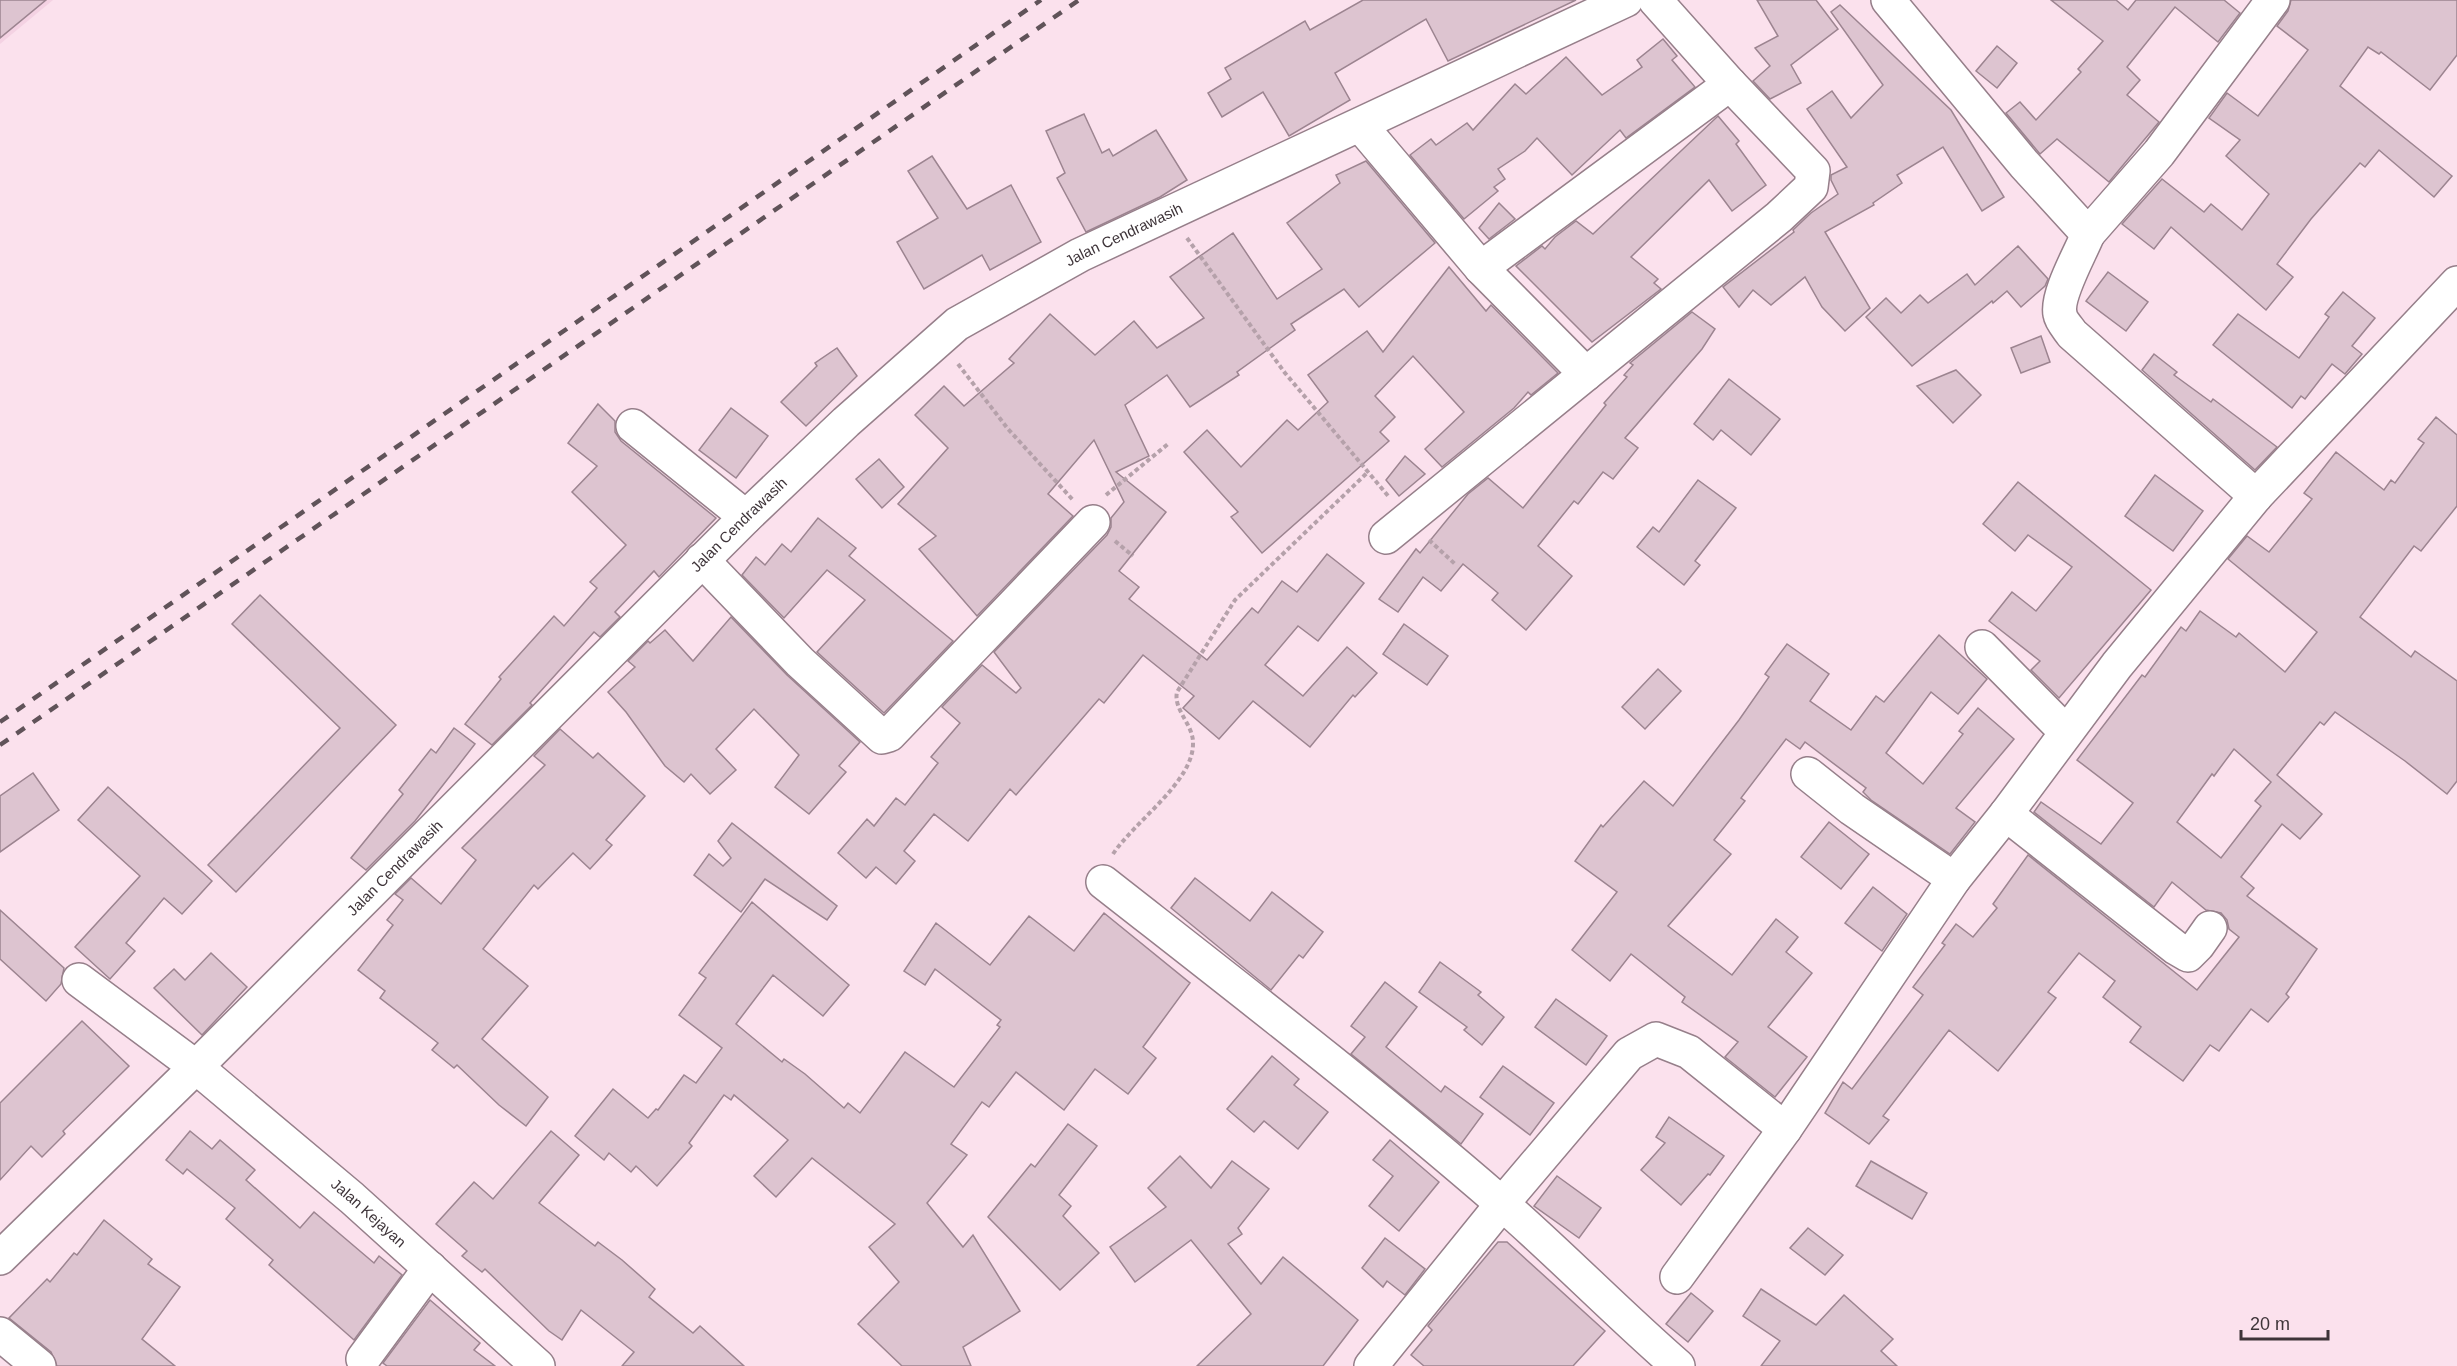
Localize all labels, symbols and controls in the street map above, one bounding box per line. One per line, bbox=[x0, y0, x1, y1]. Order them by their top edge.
street label: Jalan Cendrawasih bbox=[1062, 199, 1185, 269]
street label: Jalan Cendrawasih bbox=[687, 474, 790, 575]
street label: Jalan Cendrawasih bbox=[343, 817, 446, 919]
street label: Jalan Kejayan bbox=[328, 1175, 410, 1250]
scale bar bbox=[2241, 1303, 2328, 1341]
text: 20 m bbox=[2250, 1314, 2290, 1334]

